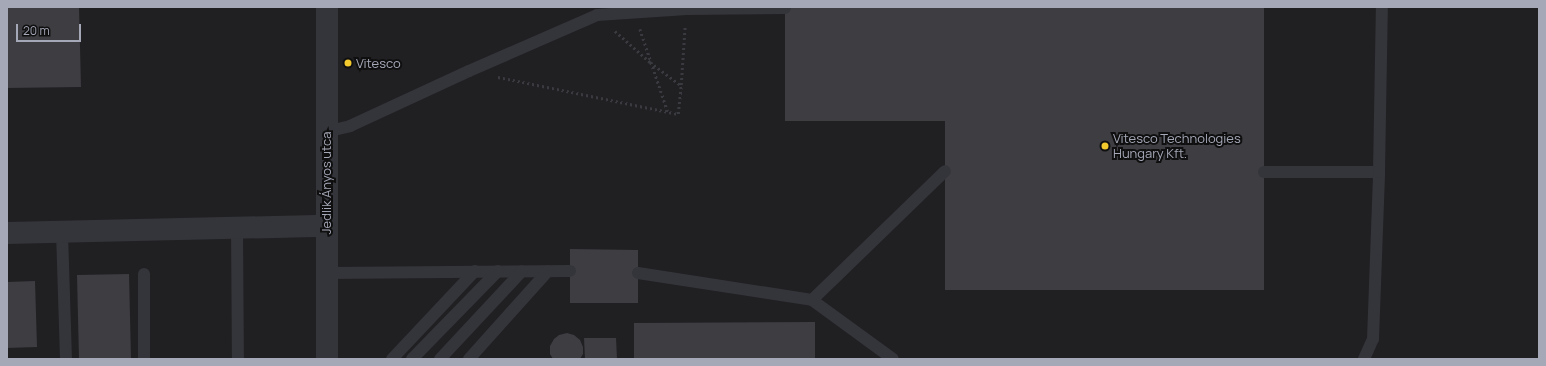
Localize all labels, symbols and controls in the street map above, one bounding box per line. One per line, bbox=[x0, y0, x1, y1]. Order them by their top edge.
scale bar bbox=[18, 16, 83, 42]
text: 20 m bbox=[23, 22, 50, 39]
place label: Vitesco bbox=[356, 55, 401, 71]
marker: Vitesco bbox=[343, 58, 353, 68]
place label: Vitesco Technologies Hungary Kft. bbox=[1113, 131, 1241, 162]
street label: Jedlik Ányos utca bbox=[318, 132, 334, 234]
marker: Vitesco Technologies Hungary Kft. bbox=[1100, 141, 1110, 151]

